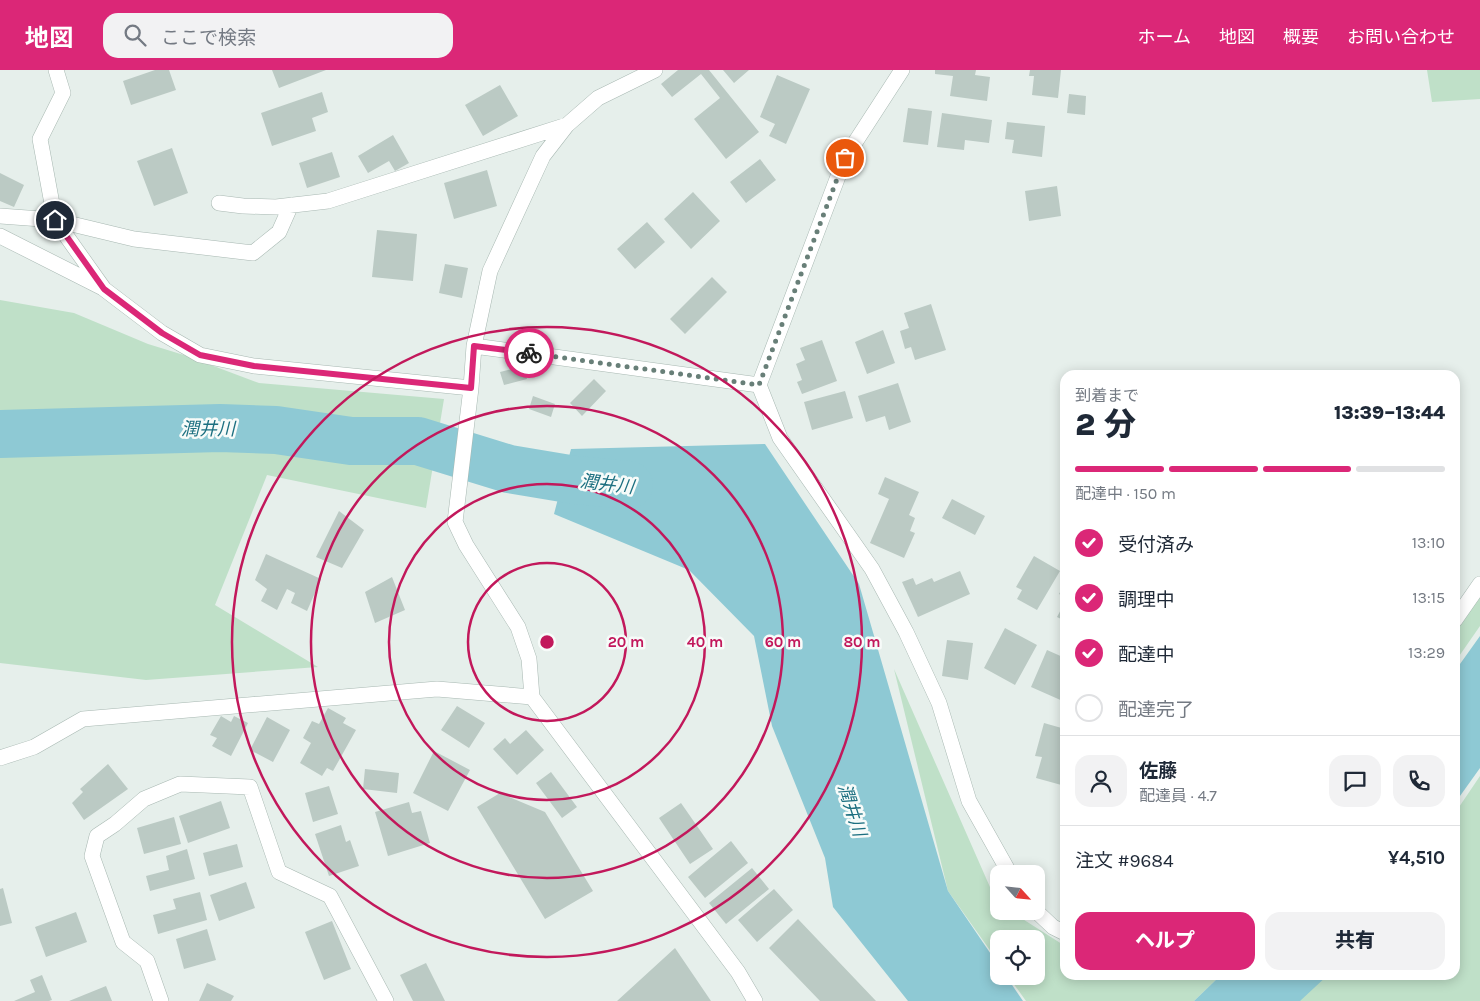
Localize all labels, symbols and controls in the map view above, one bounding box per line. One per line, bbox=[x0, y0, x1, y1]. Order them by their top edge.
search box bbox=[103, 13, 453, 58]
icon: search bbox=[121, 21, 149, 49]
text: 地図 bbox=[25, 24, 73, 52]
text: ホーム bbox=[1138, 26, 1191, 48]
text: 地図 bbox=[1219, 26, 1255, 48]
text: 概要 bbox=[1283, 26, 1319, 48]
text: お問い合わせ bbox=[1347, 26, 1455, 48]
text: ここで検索 bbox=[161, 27, 256, 49]
pin bbox=[824, 137, 866, 179]
icon: bag bbox=[831, 144, 859, 172]
pin bbox=[34, 199, 76, 241]
icon: home bbox=[41, 206, 69, 234]
courier bbox=[504, 328, 554, 378]
icon: bike bbox=[515, 339, 543, 367]
text: 到着まで bbox=[1075, 386, 1139, 405]
text: 13:39–13:44 bbox=[1334, 402, 1445, 424]
text: 2 分 bbox=[1075, 406, 1136, 443]
water label: 潤井川 bbox=[181, 418, 237, 440]
water label: 潤井川 bbox=[579, 470, 637, 498]
text: 配達中 · 150 m bbox=[1075, 484, 1176, 503]
icon: check bbox=[1075, 529, 1103, 557]
text: 13:10 bbox=[1412, 533, 1445, 552]
text: 受付済み bbox=[1118, 534, 1194, 556]
icon: check bbox=[1075, 584, 1103, 612]
text: 13:15 bbox=[1412, 588, 1445, 607]
text: 調理中 bbox=[1118, 589, 1175, 611]
centre of rings bbox=[538, 633, 556, 651]
text: 20 m bbox=[608, 633, 644, 651]
text: 40 m bbox=[687, 633, 723, 651]
text: 60 m bbox=[765, 633, 801, 651]
text: 80 m bbox=[843, 633, 881, 651]
icon: check bbox=[1075, 639, 1103, 667]
text: 13:29 bbox=[1408, 643, 1445, 662]
text: 配達中 bbox=[1118, 644, 1175, 666]
text: 配達完了 bbox=[1118, 699, 1194, 721]
button: person bbox=[1075, 755, 1127, 807]
button: chat bbox=[1329, 755, 1381, 807]
button: phone bbox=[1393, 755, 1445, 807]
text: 佐藤 bbox=[1139, 760, 1177, 782]
water label: 潤井川 bbox=[833, 781, 871, 841]
text: 配達員 · 4.7 bbox=[1139, 786, 1217, 805]
text: ¥4,510 bbox=[1388, 847, 1445, 869]
text: 注文 #9684 bbox=[1075, 850, 1174, 872]
north arrow bbox=[990, 865, 1045, 920]
map controls bbox=[990, 865, 1045, 985]
button: ヘルプ bbox=[1075, 912, 1255, 970]
button: 共有 bbox=[1265, 912, 1445, 970]
button: locate bbox=[990, 930, 1045, 985]

